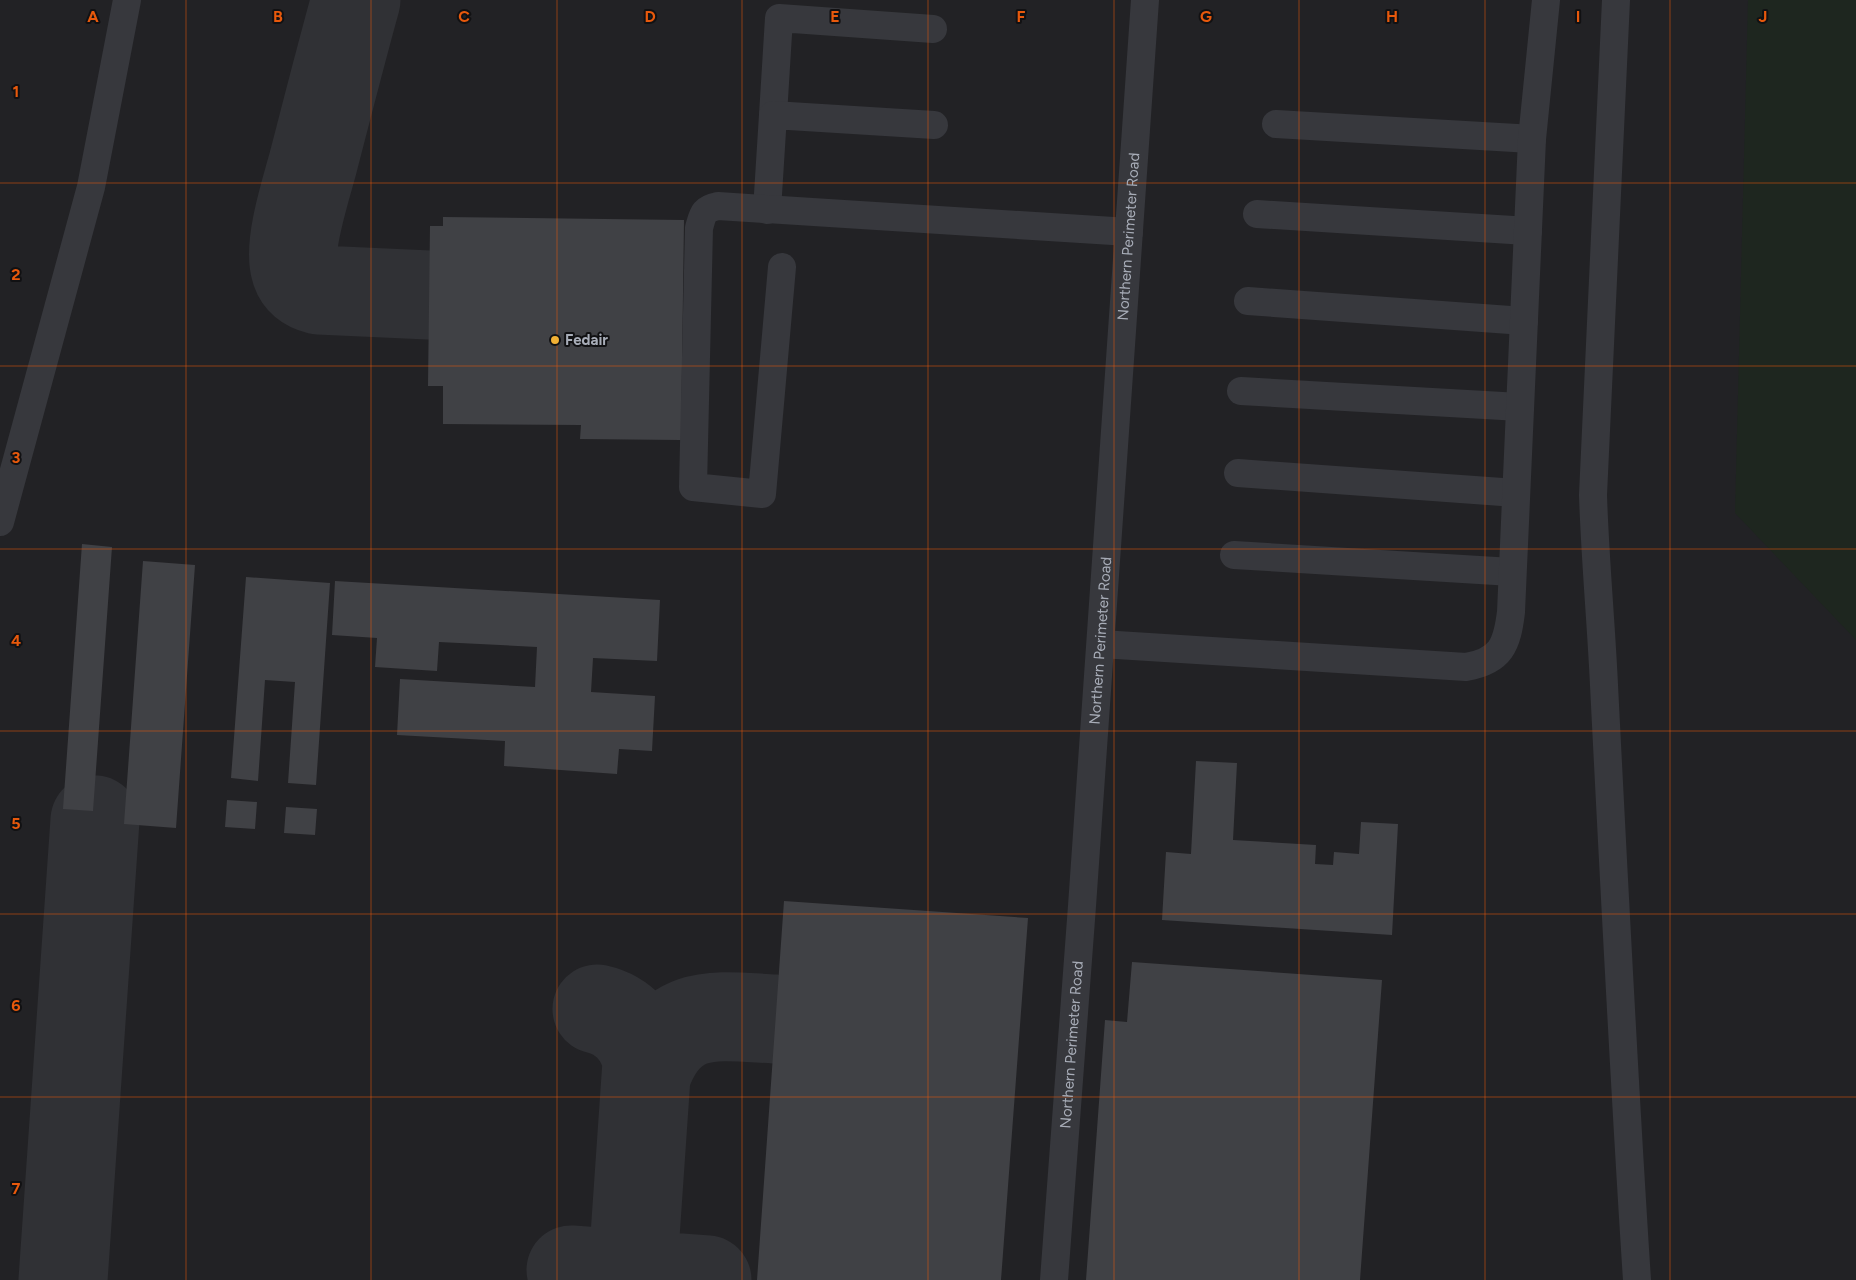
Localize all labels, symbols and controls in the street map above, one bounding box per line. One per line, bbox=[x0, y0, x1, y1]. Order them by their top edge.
text: A bbox=[87, 7, 99, 26]
text: B bbox=[273, 7, 283, 26]
text: C bbox=[458, 7, 470, 26]
text: D bbox=[644, 7, 656, 26]
text: E bbox=[830, 7, 840, 26]
text: F bbox=[1017, 7, 1026, 26]
text: G bbox=[1200, 7, 1212, 26]
text: H bbox=[1386, 7, 1398, 26]
text: I bbox=[1576, 7, 1580, 26]
text: J bbox=[1759, 7, 1767, 26]
text: 1 bbox=[13, 82, 19, 101]
street label: Northern Perimeter Road bbox=[1114, 152, 1143, 321]
text: 2 bbox=[11, 265, 21, 284]
place label: Fedair bbox=[565, 331, 608, 349]
marker: Fedair bbox=[549, 334, 561, 346]
text: 3 bbox=[12, 448, 21, 467]
street label: Northern Perimeter Road bbox=[1086, 556, 1115, 725]
text: 4 bbox=[11, 631, 21, 650]
text: 5 bbox=[11, 814, 21, 833]
street label: Northern Perimeter Road bbox=[1056, 960, 1087, 1129]
text: 6 bbox=[11, 996, 21, 1015]
text: 7 bbox=[12, 1179, 21, 1198]

